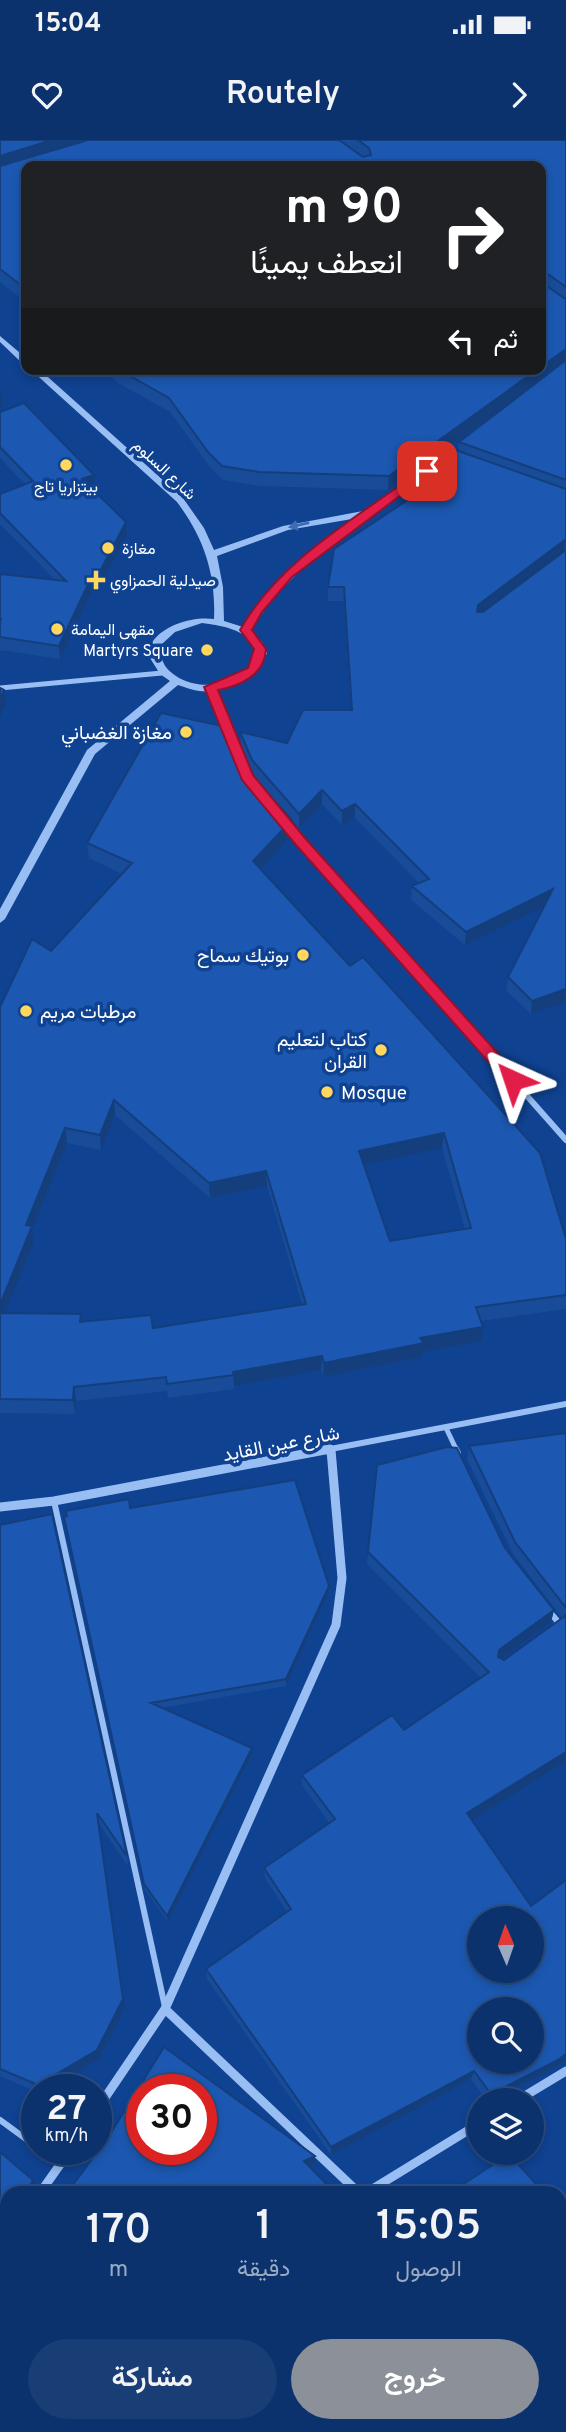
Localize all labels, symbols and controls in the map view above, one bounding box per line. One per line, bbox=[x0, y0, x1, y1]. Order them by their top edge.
text: 15:04 bbox=[35, 8, 101, 41]
text: Routely bbox=[226, 75, 340, 115]
icon: heart bbox=[28, 76, 66, 114]
icon: forward bbox=[500, 76, 538, 114]
text: 90 m bbox=[285, 179, 403, 241]
icon: right bbox=[427, 189, 518, 280]
text: انعطف يمينًا bbox=[250, 245, 403, 285]
icon: left bbox=[442, 322, 480, 360]
text: ثم bbox=[494, 325, 518, 358]
street label: شارع السلوم bbox=[128, 436, 200, 505]
pin bbox=[397, 441, 457, 501]
icon: arrive bbox=[408, 452, 446, 490]
marker: بيتزاريا تاج bbox=[58, 457, 74, 473]
place label: بيتزاريا تاج bbox=[34, 478, 98, 498]
one-way arrow bbox=[288, 520, 310, 531]
marker: مغازة bbox=[100, 540, 116, 556]
place label: مغازة bbox=[122, 540, 156, 560]
marker: صيدلية الحمزاوي bbox=[88, 572, 104, 588]
place label: صيدلية الحمزاوي bbox=[110, 572, 216, 594]
marker: مقهى اليمامة bbox=[49, 621, 65, 637]
place label: مقهى اليمامة bbox=[71, 621, 155, 641]
place label: Martyrs Square bbox=[83, 642, 193, 662]
marker: Martyrs Square bbox=[199, 642, 215, 658]
place label: مغازة الغضباني bbox=[61, 722, 172, 748]
marker: مغازة الغضباني bbox=[178, 724, 194, 740]
place label: بوتيك سماح bbox=[197, 945, 289, 969]
marker: بوتيك سماح bbox=[295, 947, 311, 963]
place label: مرطبات مريم bbox=[40, 1001, 136, 1025]
marker: مرطبات مريم bbox=[18, 1003, 34, 1019]
place label: كتاب لتعليم القران bbox=[277, 1029, 367, 1075]
marker: كتاب لتعليم القران bbox=[373, 1042, 389, 1058]
position arrow bbox=[476, 1043, 550, 1117]
place label: Mosque bbox=[341, 1082, 407, 1106]
marker: Mosque bbox=[319, 1084, 335, 1100]
street label: شارع عين القايد bbox=[221, 1422, 342, 1468]
north arrow bbox=[467, 1906, 544, 1983]
map controls bbox=[467, 1906, 544, 2165]
button: search bbox=[467, 1997, 544, 2074]
speed limit sign: 30 bbox=[126, 2074, 217, 2165]
text: 27 bbox=[47, 2088, 86, 2132]
button: layers bbox=[467, 2088, 544, 2165]
text: km/h bbox=[45, 2125, 88, 2148]
text: 1 bbox=[255, 2201, 272, 2254]
text: 15:05 bbox=[376, 2201, 481, 2254]
text: 170 bbox=[86, 2205, 151, 2258]
text: m bbox=[109, 2256, 128, 2285]
text: دقيقة bbox=[237, 2256, 290, 2285]
text: الوصول bbox=[395, 2256, 462, 2285]
button: مشاركة bbox=[28, 2339, 277, 2419]
button: خروج bbox=[291, 2339, 539, 2419]

